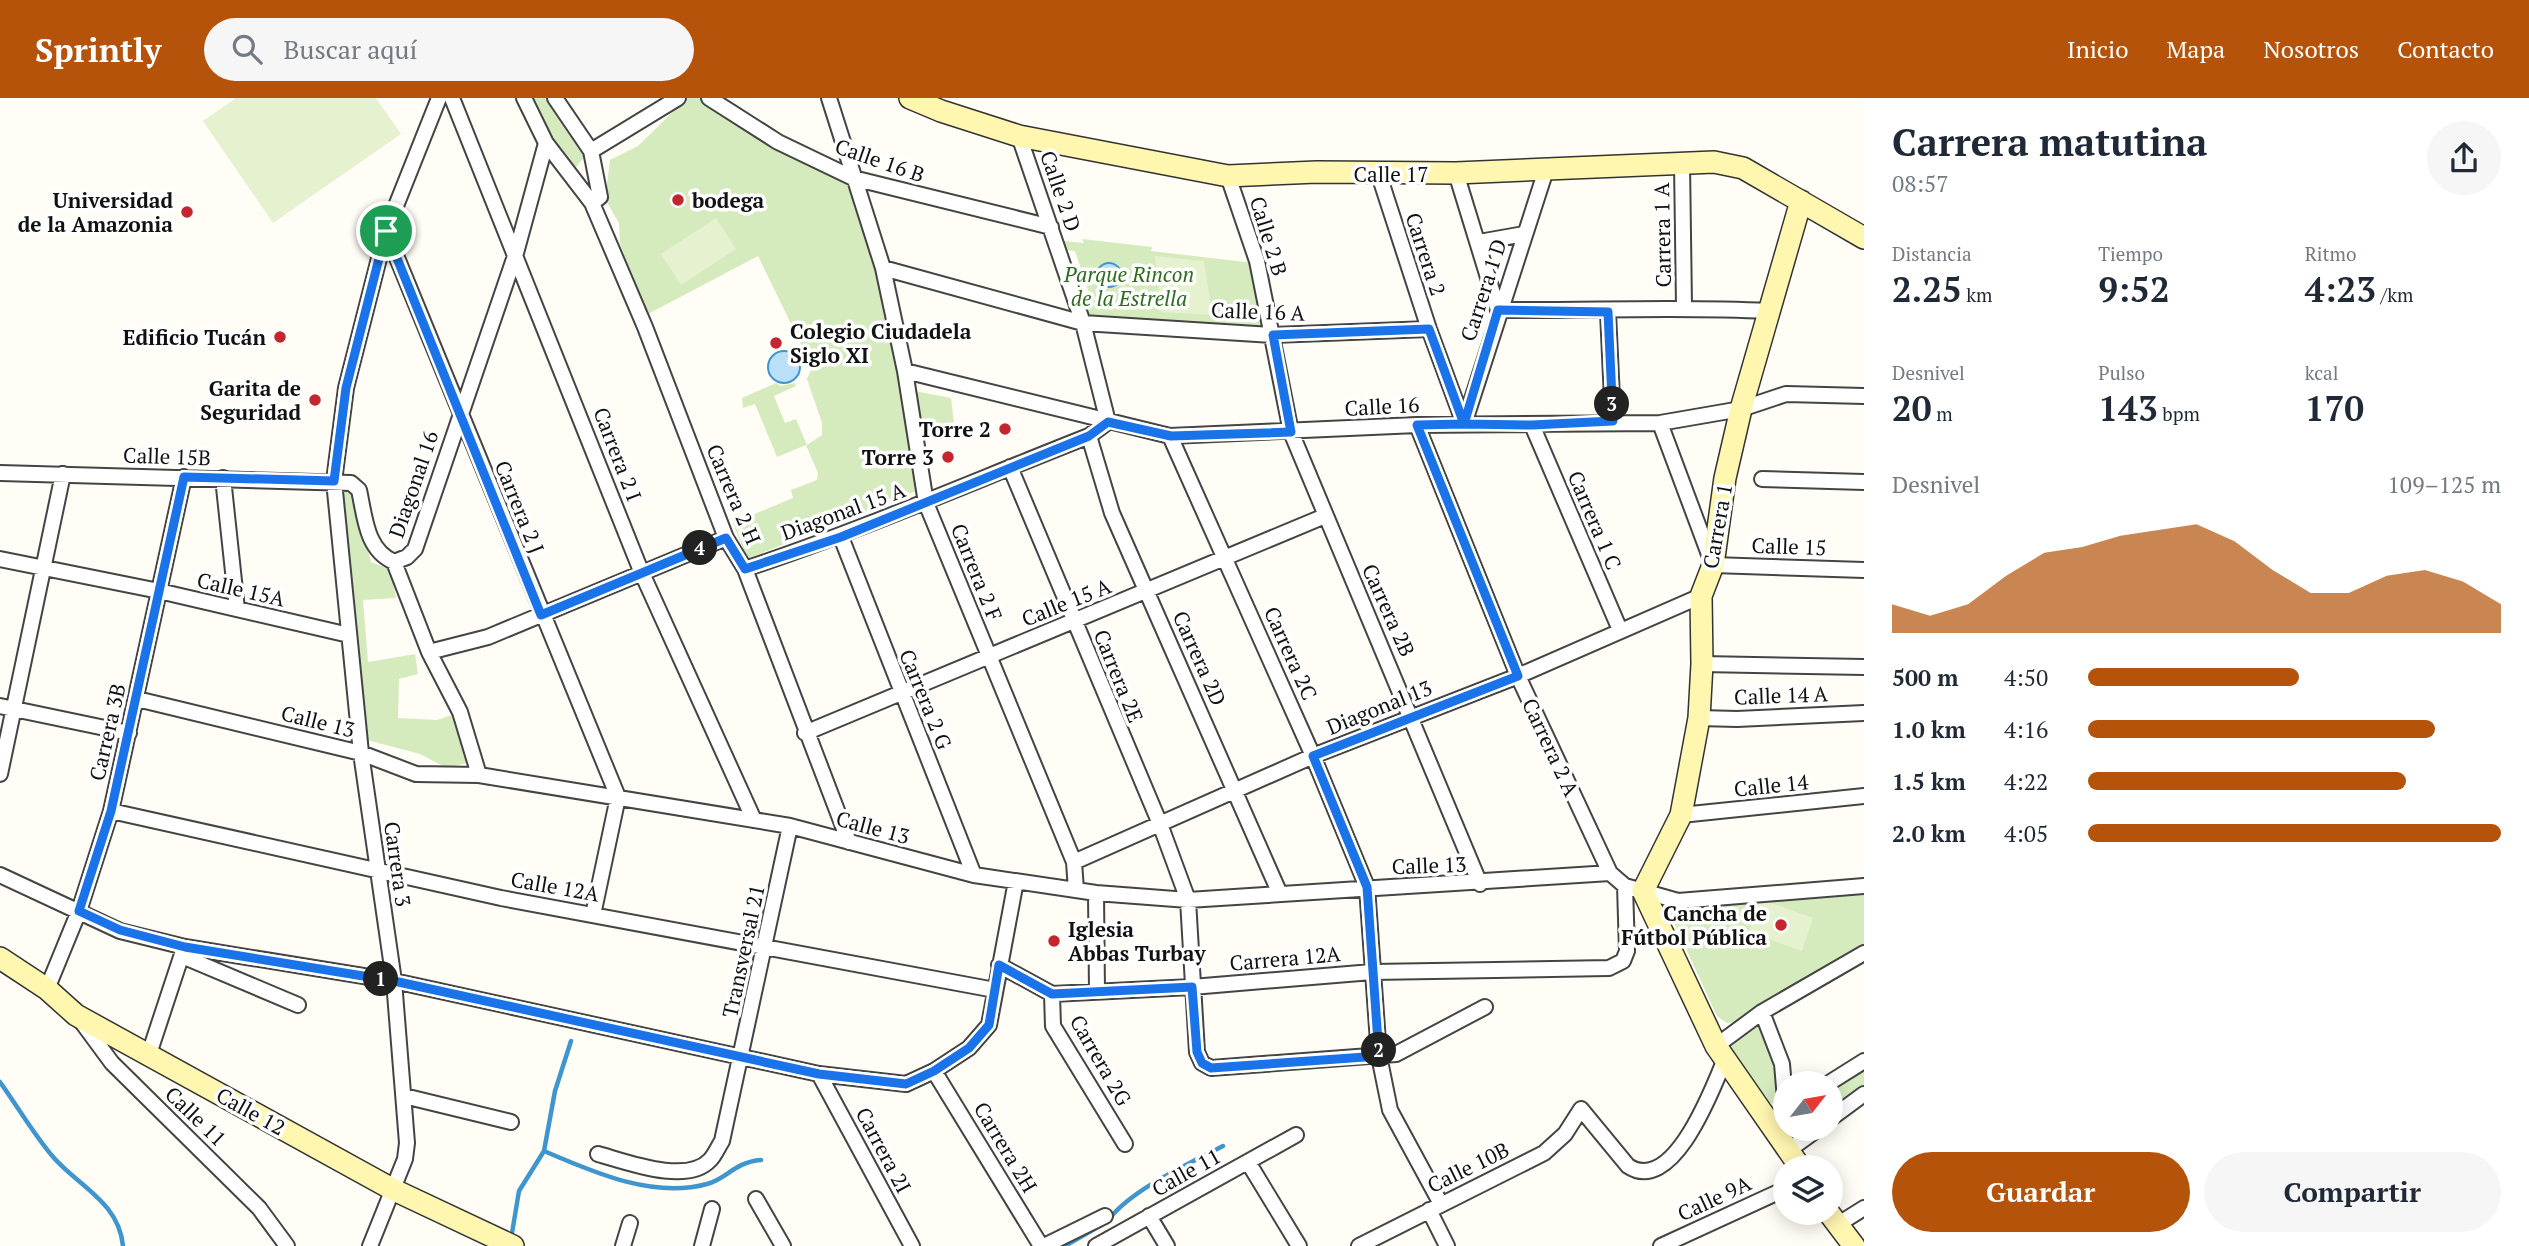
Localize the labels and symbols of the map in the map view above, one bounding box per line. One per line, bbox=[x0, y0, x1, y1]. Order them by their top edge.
street label: Calle 16 B bbox=[832, 132, 928, 188]
street label: Calle 2 D bbox=[1034, 147, 1088, 235]
street label: Calle 17 bbox=[1354, 160, 1428, 188]
street label: Carrera 1 A bbox=[1647, 182, 1677, 288]
place label: Universidad de la Amazonia bbox=[18, 186, 173, 238]
place label: bodega bbox=[691, 186, 765, 214]
marker: bodega bbox=[670, 192, 686, 208]
street label: Calle 2 B bbox=[1244, 193, 1294, 279]
pin bbox=[356, 201, 416, 261]
marker: Universidad de la Amazonia bbox=[179, 204, 195, 220]
street label: Carrera 2 bbox=[1399, 209, 1453, 299]
street label: Carrera 1 D bbox=[1453, 235, 1513, 345]
park label: Parque Rincon de la Estrella bbox=[1063, 260, 1194, 312]
street label: Calle 16 A bbox=[1211, 295, 1306, 327]
place label: Colegio Ciudadela Siglo XI bbox=[790, 317, 972, 369]
place label: Edificio Tucán bbox=[123, 323, 266, 351]
marker: Edificio Tucán bbox=[272, 329, 288, 345]
marker: Colegio Ciudadela Siglo XI bbox=[768, 335, 784, 351]
place label: Garita de Seguridad bbox=[200, 374, 301, 426]
pin: 3 bbox=[1594, 386, 1630, 422]
street label: Calle 16 bbox=[1344, 390, 1420, 422]
marker: Garita de Seguridad bbox=[307, 392, 323, 408]
street label: Carrera 2 I bbox=[587, 403, 649, 505]
place label: Torre 2 bbox=[919, 415, 991, 443]
marker: Torre 2 bbox=[997, 421, 1013, 437]
street label: Diagonal 16 bbox=[382, 427, 444, 541]
street label: Calle 15B bbox=[123, 440, 211, 472]
street label: Carrera 2 H bbox=[700, 440, 768, 548]
place label: Torre 3 bbox=[862, 443, 934, 471]
marker: Torre 3 bbox=[940, 449, 956, 465]
street label: Carrera 2 J bbox=[489, 456, 551, 558]
street label: Carrera 1 C bbox=[1562, 466, 1628, 574]
street label: Diagonal 15 A bbox=[777, 475, 910, 546]
street label: Carrera 1 bbox=[1696, 481, 1738, 571]
street label: Carrera 2 F bbox=[945, 519, 1009, 625]
pin: 4 bbox=[682, 531, 718, 566]
street label: Calle 15 bbox=[1751, 531, 1827, 561]
street label: Carrera 2B bbox=[1356, 559, 1422, 661]
street label: Calle 15A bbox=[194, 565, 288, 613]
street label: Calle 15 A bbox=[1017, 571, 1115, 633]
street label: Carrera 2C bbox=[1258, 602, 1324, 704]
street label: Carrera 2D bbox=[1167, 606, 1233, 710]
street label: Carrera 2E bbox=[1088, 625, 1150, 727]
street label: Carrera 2 G bbox=[893, 645, 959, 754]
street label: Diagonal 13 bbox=[1322, 673, 1436, 741]
street label: Calle 14 A bbox=[1734, 679, 1829, 711]
street label: Carrera 3B bbox=[82, 681, 132, 783]
street label: Carrera 2 A bbox=[1516, 694, 1586, 801]
street label: Calle 13 bbox=[278, 698, 358, 744]
street label: Calle 14 bbox=[1732, 767, 1810, 803]
street label: Calle 13 bbox=[833, 804, 913, 850]
street label: Carrera 3 bbox=[378, 820, 418, 908]
street label: Calle 13 bbox=[1391, 850, 1467, 880]
street label: Calle 12A bbox=[509, 864, 602, 908]
street label: Transversal 21 bbox=[715, 882, 771, 1020]
place label: Cancha de Fútbol Pública bbox=[1621, 899, 1767, 951]
place label: Iglesia Abbas Turbay bbox=[1068, 915, 1206, 967]
marker: Cancha de Fútbol Pública bbox=[1773, 917, 1789, 933]
marker: Iglesia Abbas Turbay bbox=[1046, 933, 1062, 949]
street label: Carrera 12A bbox=[1228, 939, 1342, 977]
pin: 1 bbox=[364, 962, 398, 996]
street label: Carrera 2G bbox=[1064, 1010, 1138, 1111]
pin: 2 bbox=[1362, 1032, 1396, 1068]
north arrow bbox=[1773, 1071, 1843, 1141]
street label: Calle 11 bbox=[159, 1080, 233, 1152]
street label: Calle 12 bbox=[211, 1081, 291, 1141]
street label: Carrera 2H bbox=[968, 1096, 1044, 1198]
street label: Carrera 2I bbox=[850, 1102, 918, 1198]
street label: Calle 10B bbox=[1422, 1135, 1514, 1199]
street label: Calle 11 bbox=[1146, 1142, 1226, 1202]
street label: Calle 9A bbox=[1673, 1169, 1756, 1227]

